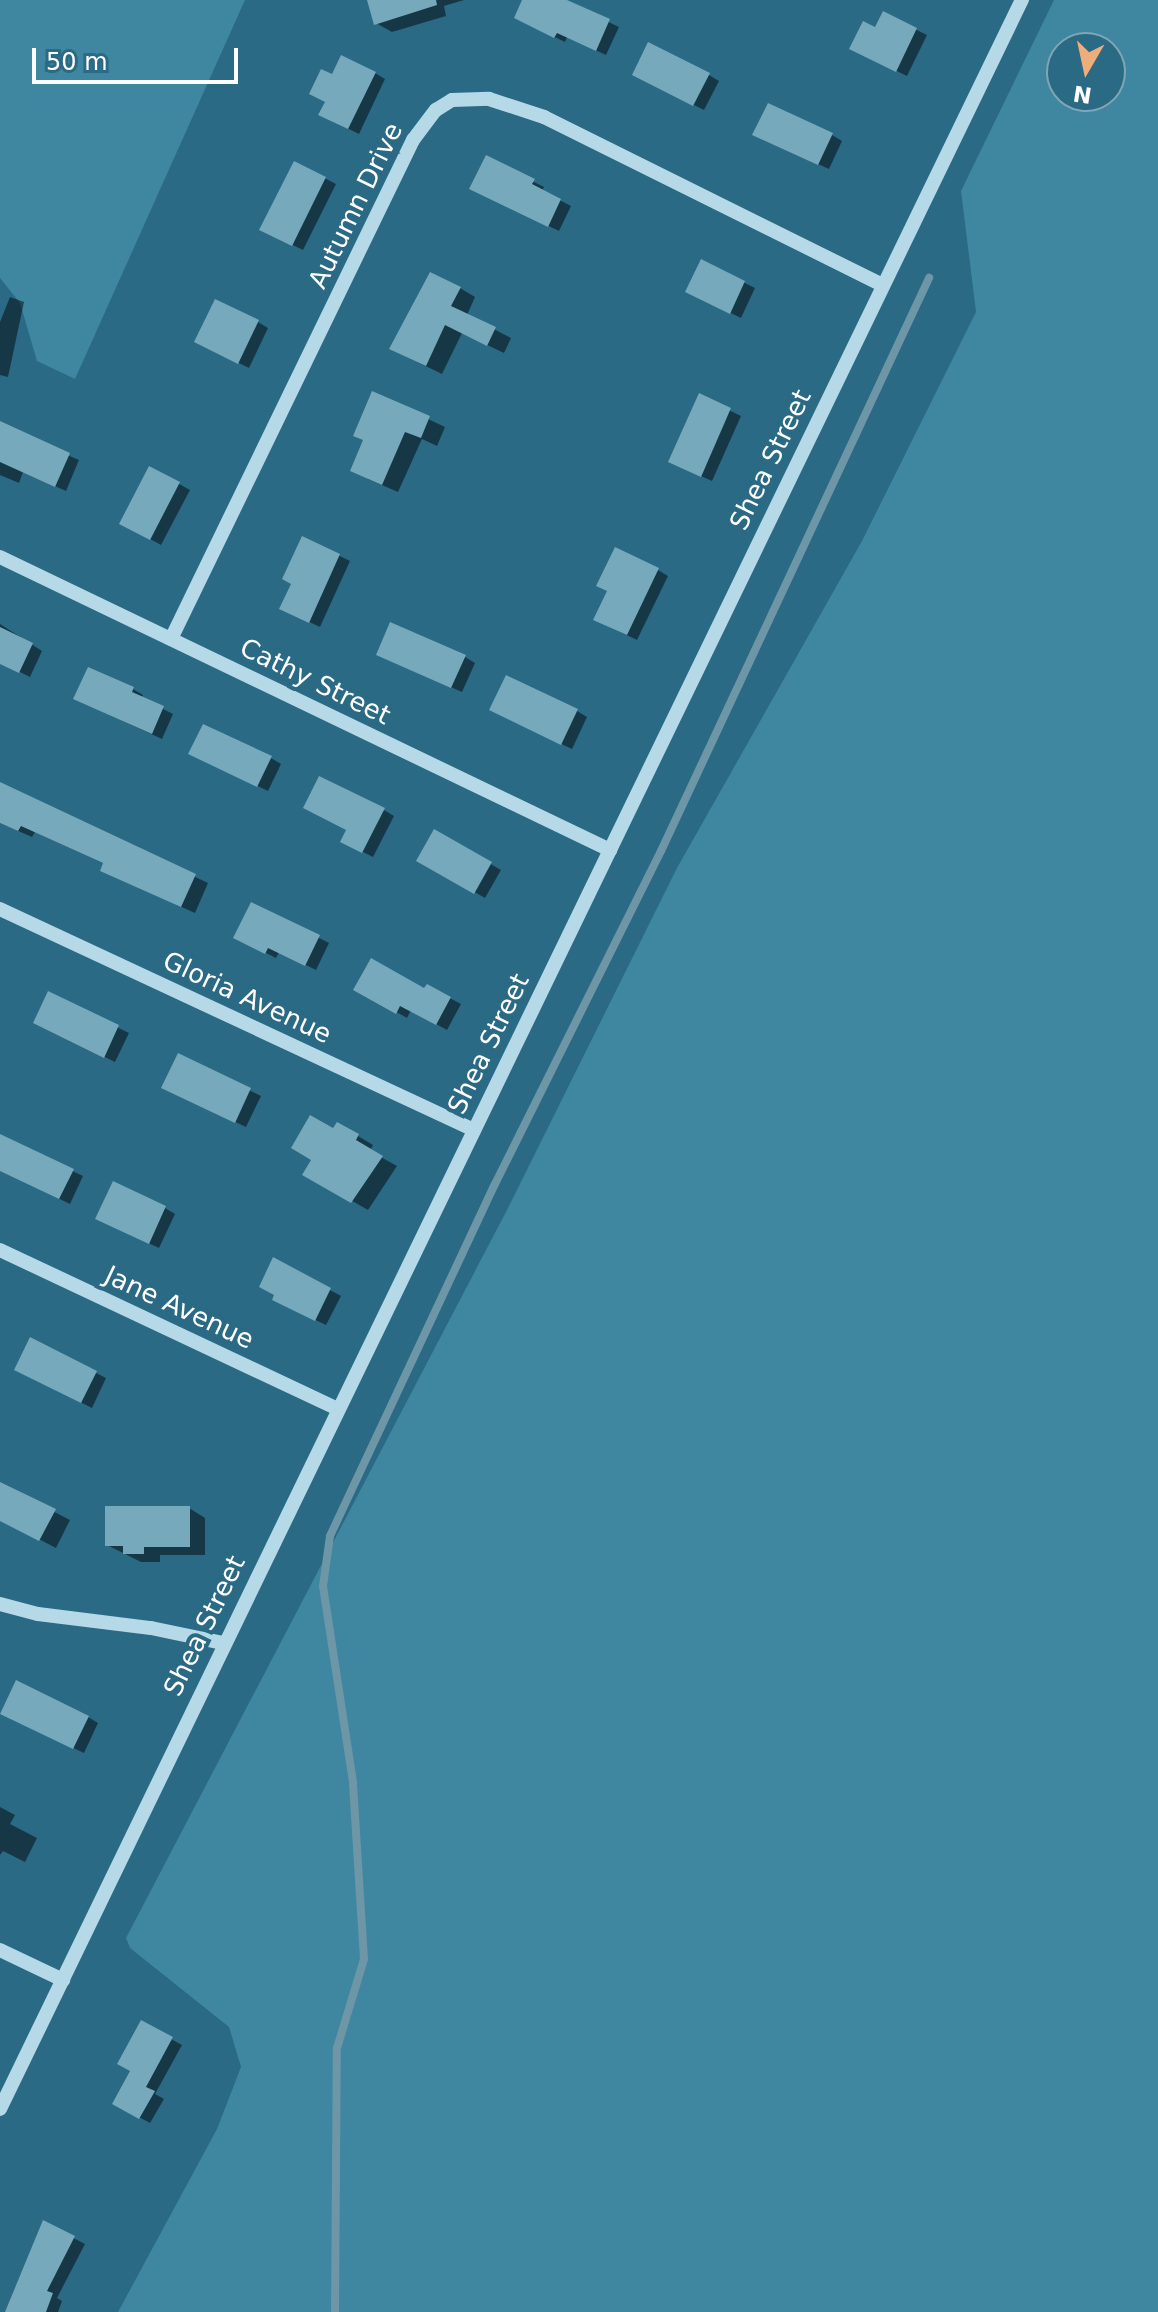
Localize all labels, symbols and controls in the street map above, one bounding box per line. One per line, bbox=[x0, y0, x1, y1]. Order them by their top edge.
scale bar bbox=[36, 32, 242, 82]
north arrow bbox=[1046, 32, 1126, 112]
text: 50 m bbox=[46, 48, 108, 76]
text: N bbox=[1071, 80, 1094, 108]
street label: Autumn Drive bbox=[302, 118, 410, 294]
street label: Shea Street bbox=[724, 385, 818, 535]
street label: Cathy Street bbox=[235, 632, 395, 732]
street label: Gloria Avenue bbox=[158, 945, 336, 1051]
street label: Shea Street bbox=[442, 969, 536, 1119]
street label: Jane Avenue bbox=[99, 1260, 259, 1356]
street label: Shea Street bbox=[158, 1551, 252, 1701]

